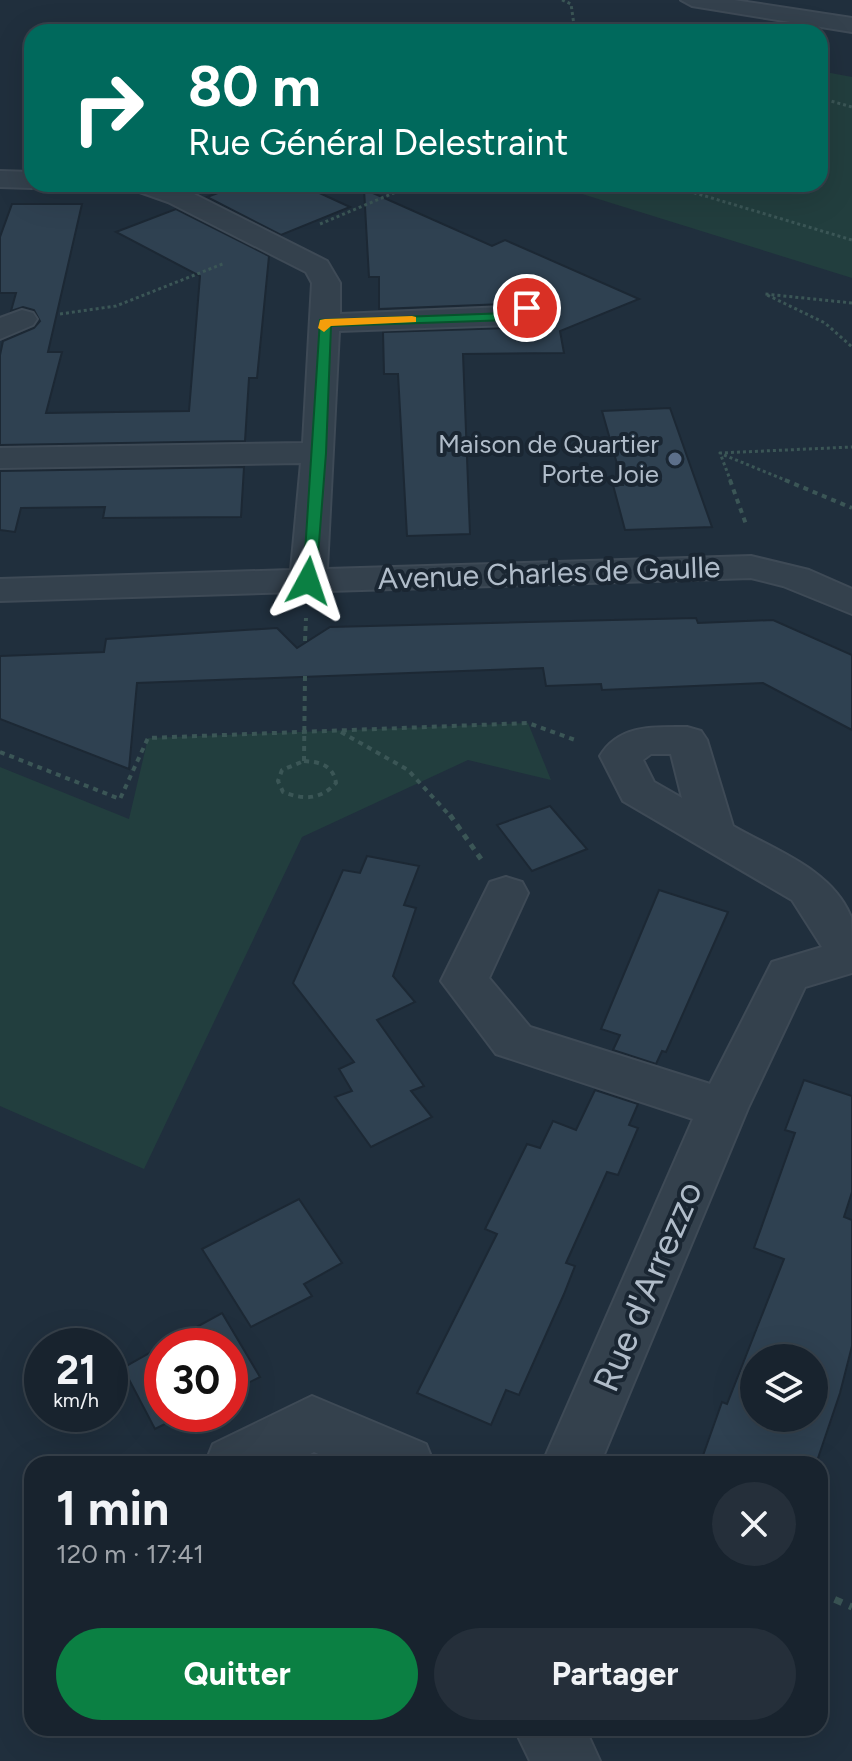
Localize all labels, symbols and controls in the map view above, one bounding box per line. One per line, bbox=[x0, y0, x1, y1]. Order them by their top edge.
text: 80 m bbox=[188, 53, 321, 120]
icon: right bbox=[56, 56, 160, 160]
text: Rue Général Delestraint bbox=[188, 121, 568, 164]
pin bbox=[493, 274, 561, 342]
icon: arrive bbox=[505, 286, 549, 330]
place label: Maison de Quartier Porte Joie bbox=[438, 428, 659, 490]
marker: Maison de Quartier Porte Joie bbox=[666, 450, 684, 468]
position arrow bbox=[266, 539, 350, 623]
street label: Avenue Charles de Gaulle bbox=[377, 548, 721, 597]
street label: Rue d'Arrezzo bbox=[584, 1175, 711, 1398]
speed limit sign: 30 bbox=[144, 1328, 248, 1432]
map controls bbox=[740, 1344, 828, 1432]
button: layers bbox=[740, 1344, 828, 1432]
text: 21 bbox=[56, 1346, 96, 1394]
text: km/h bbox=[53, 1388, 99, 1412]
text: 1 min bbox=[56, 1479, 169, 1537]
button: close bbox=[712, 1482, 796, 1566]
text: 120 m · 17:41 bbox=[56, 1538, 204, 1570]
button: Quitter bbox=[56, 1628, 418, 1720]
button: Partager bbox=[434, 1628, 796, 1720]

